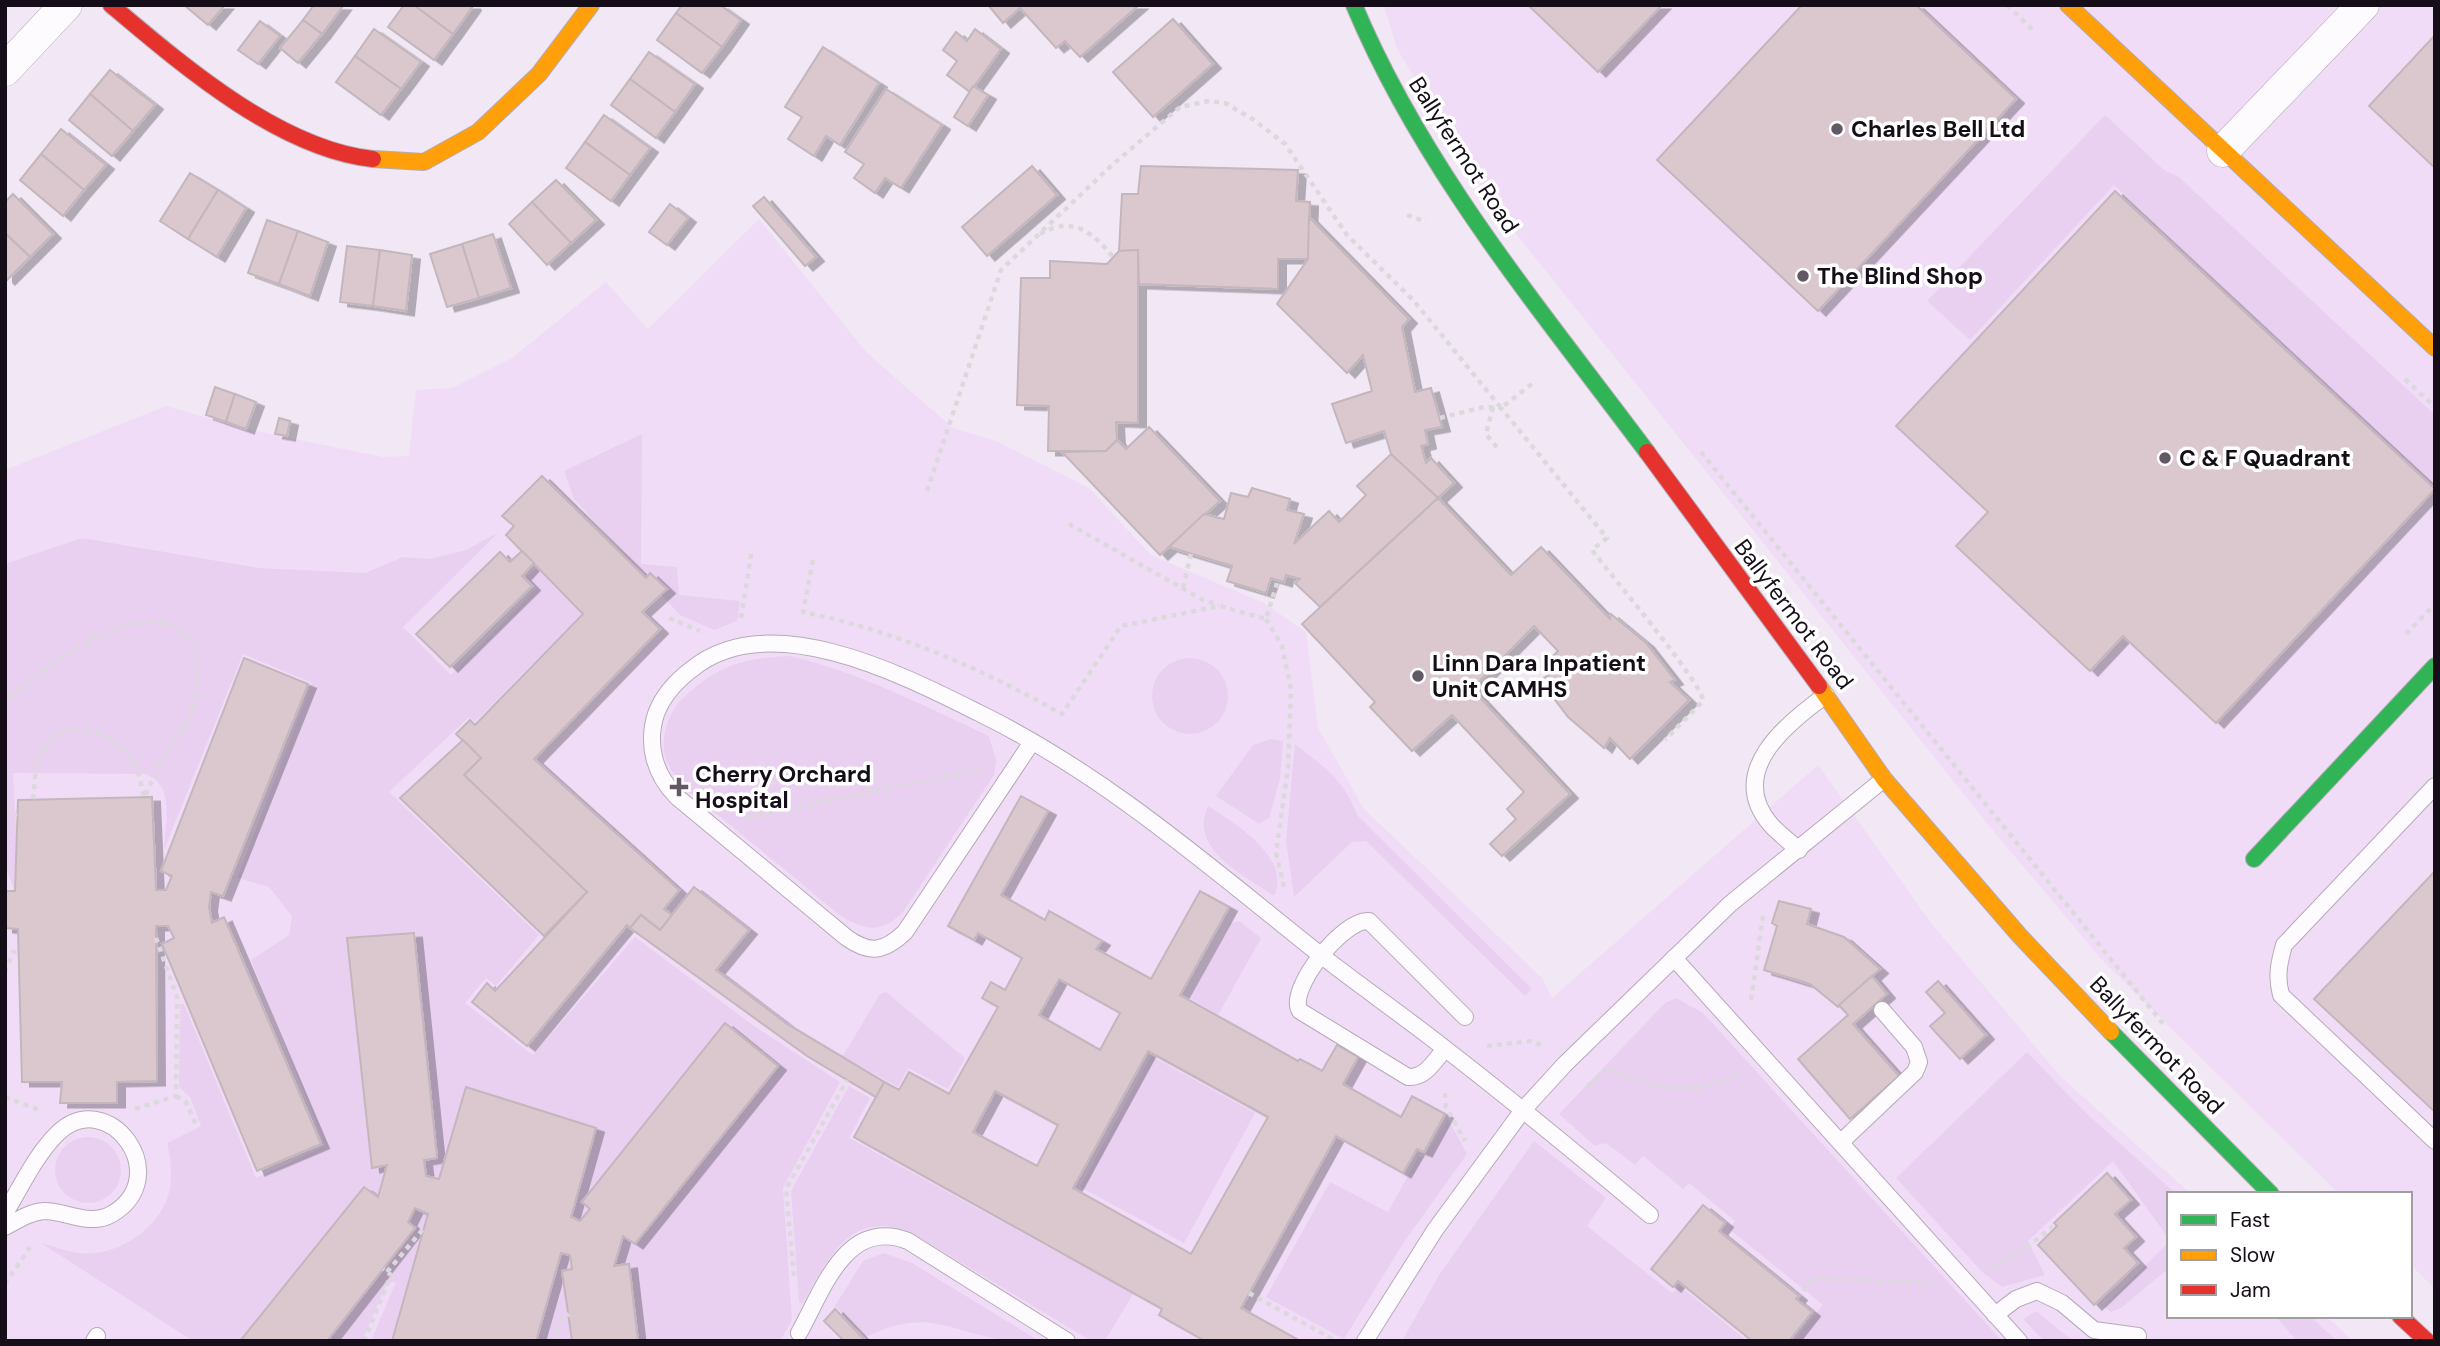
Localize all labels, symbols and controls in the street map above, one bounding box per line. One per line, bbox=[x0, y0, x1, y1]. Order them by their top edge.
street label: Ballyfermot Road bbox=[1402, 71, 1526, 239]
place label: Charles Bell Ltd bbox=[1851, 114, 2025, 144]
marker: Charles Bell Ltd bbox=[1829, 121, 1845, 137]
place label: The Blind Shop bbox=[1817, 261, 1983, 291]
marker: The Blind Shop bbox=[1795, 268, 1811, 284]
place label: C & F Quadrant bbox=[2179, 443, 2351, 473]
marker: C & F Quadrant bbox=[2157, 450, 2173, 466]
street label: Ballyfermot Road bbox=[1728, 533, 1860, 695]
place label: Linn Dara Inpatient Unit CAMHS bbox=[1432, 648, 1646, 704]
marker: Linn Dara Inpatient Unit CAMHS bbox=[1410, 668, 1426, 684]
place label: Cherry Orchard Hospital bbox=[695, 759, 871, 815]
marker: Cherry Orchard Hospital bbox=[669, 777, 689, 797]
street label: Ballyfermot Road bbox=[2083, 970, 2231, 1120]
legend bbox=[2167, 1192, 2412, 1318]
text: Fast bbox=[2230, 1206, 2270, 1234]
text: Slow bbox=[2230, 1241, 2275, 1269]
text: Jam bbox=[2230, 1276, 2271, 1304]

